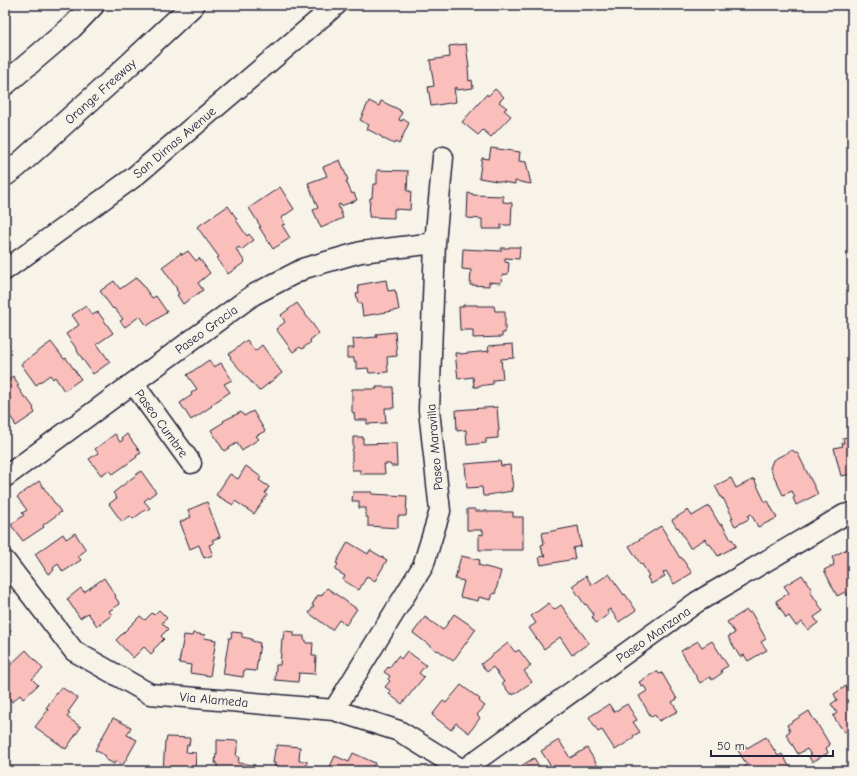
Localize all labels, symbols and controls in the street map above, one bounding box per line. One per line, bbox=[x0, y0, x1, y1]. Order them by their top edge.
street label: Orange Freeway bbox=[62, 55, 139, 127]
street label: San Dimas Avenue bbox=[130, 103, 219, 181]
street label: Paseo Gracia bbox=[172, 302, 240, 357]
street label: Paseo Cumbre bbox=[132, 386, 192, 461]
street label: Paseo Maravilla bbox=[423, 403, 446, 491]
street label: Paseo Manzana bbox=[613, 603, 693, 666]
street label: Via Alameda bbox=[179, 689, 249, 710]
scale bar bbox=[711, 732, 833, 758]
text: 50 m bbox=[717, 739, 745, 753]

